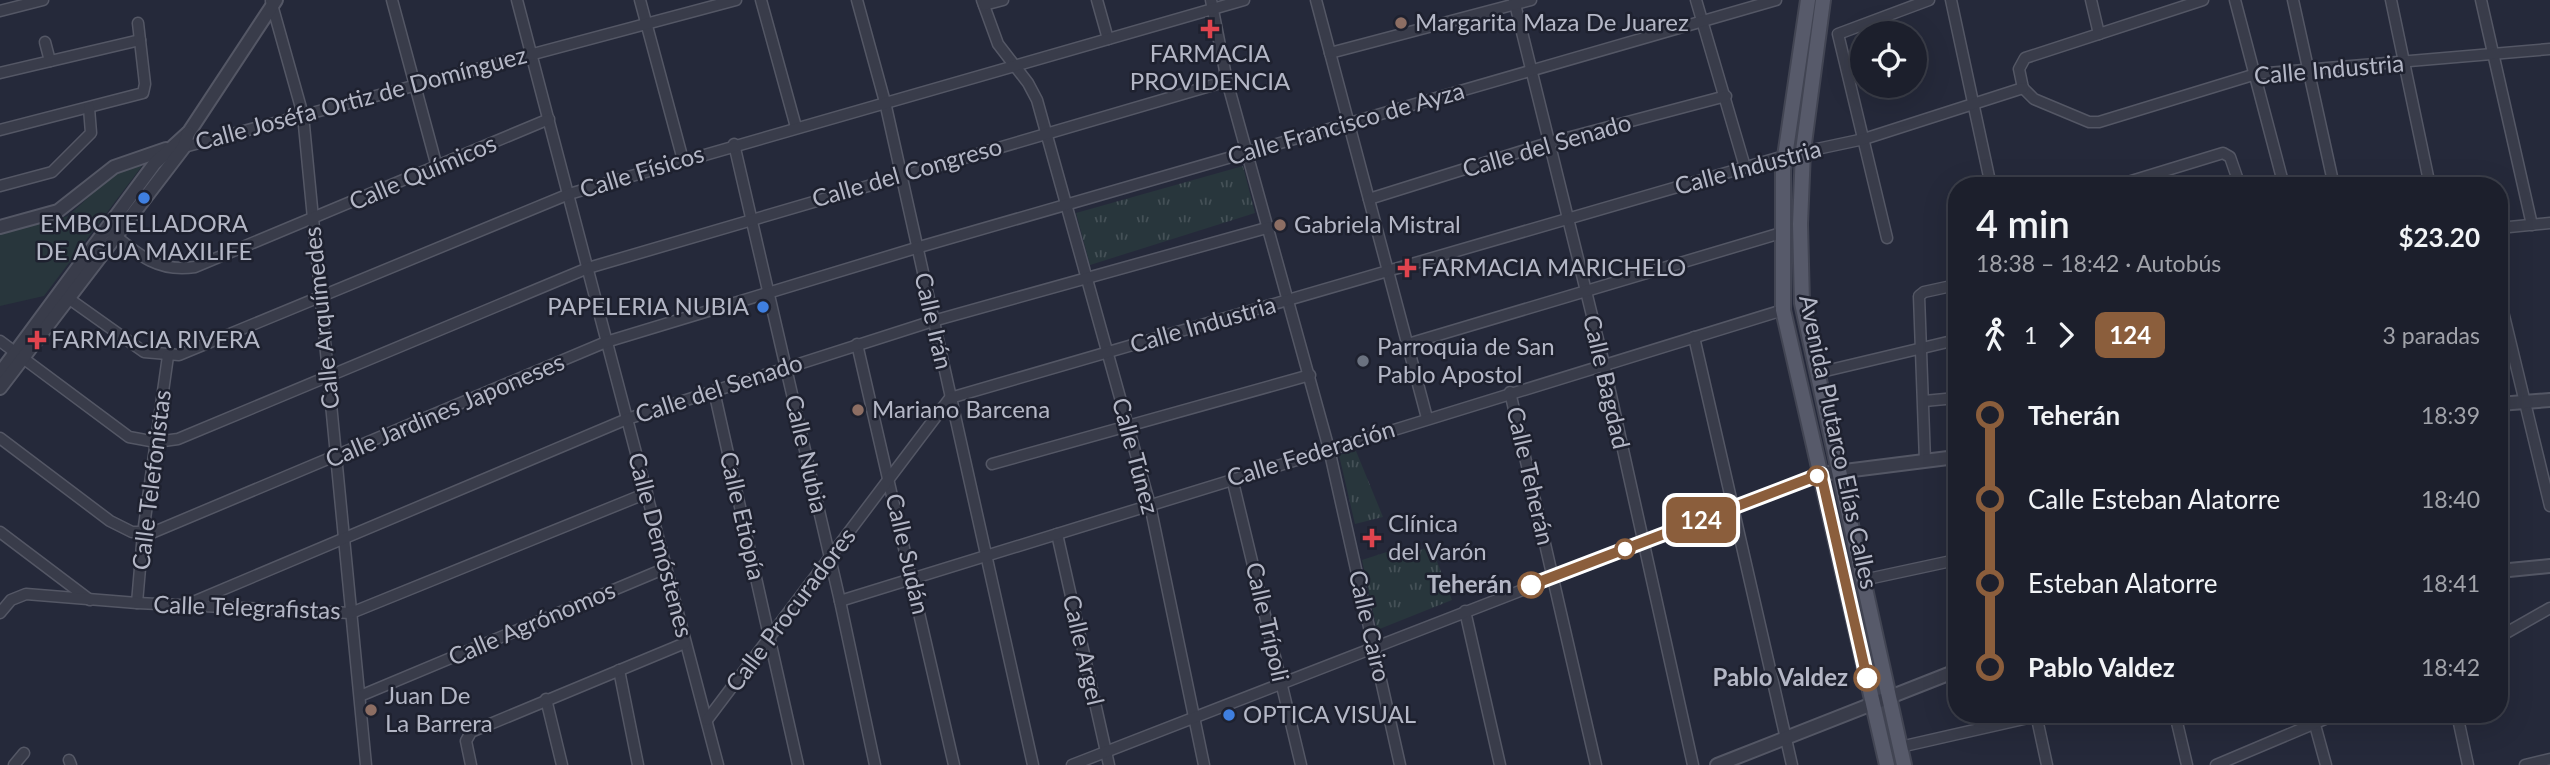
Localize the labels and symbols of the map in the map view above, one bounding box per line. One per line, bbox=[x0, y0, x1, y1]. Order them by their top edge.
place label: Margarita Maza De Juarez bbox=[1415, 7, 1689, 36]
marker: Margarita Maza De Juarez bbox=[1393, 15, 1409, 31]
marker: FARMACIA PROVIDENCIA bbox=[1202, 21, 1218, 37]
place label: FARMACIA PROVIDENCIA bbox=[1130, 38, 1291, 95]
street label: Calle Joséfa Ortiz de Domínguez bbox=[192, 39, 530, 156]
street label: Calle Industria bbox=[2253, 48, 2405, 89]
street label: Calle Francisco de Ayza bbox=[1224, 75, 1467, 170]
street label: Calle del Senado bbox=[1459, 107, 1634, 182]
street label: Calle Químicos bbox=[344, 128, 500, 216]
street label: Calle del Congreso bbox=[808, 131, 1005, 213]
street label: Calle Industria bbox=[1671, 133, 1824, 200]
street label: Calle Físicos bbox=[576, 138, 707, 203]
marker: EMBOTELLADORA DE AGUA MAXILIFE bbox=[136, 190, 152, 206]
place label: EMBOTELLADORA DE AGUA MAXILIFE bbox=[36, 208, 252, 265]
place label: Gabriela Mistral bbox=[1294, 209, 1461, 238]
marker: Gabriela Mistral bbox=[1272, 217, 1288, 233]
street label: Calle Arquímedes bbox=[297, 226, 345, 411]
place label: FARMACIA MARICHELO bbox=[1421, 252, 1686, 281]
marker: FARMACIA MARICHELO bbox=[1399, 260, 1415, 276]
street label: Calle Irán bbox=[909, 269, 960, 372]
street label: Calle Industria bbox=[1126, 289, 1279, 358]
place label: PAPELERIA NUBIA bbox=[547, 291, 750, 320]
street label: Avenida Plutarco Elías Calles bbox=[1794, 292, 1885, 591]
marker: PAPELERIA NUBIA bbox=[755, 299, 771, 315]
street label: Calle Bagdad bbox=[1578, 312, 1637, 451]
place label: FARMACIA RIVERA bbox=[51, 324, 261, 353]
place label: Parroquia de San Pablo Apostol bbox=[1377, 331, 1555, 388]
marker: FARMACIA RIVERA bbox=[29, 332, 45, 348]
street label: Calle Jardines Japoneses bbox=[321, 346, 568, 473]
street label: Calle del Senado bbox=[631, 347, 806, 428]
marker: Parroquia de San Pablo Apostol bbox=[1355, 353, 1371, 369]
street label: Calle Telefonistas bbox=[125, 388, 176, 572]
street label: Calle Nubia bbox=[780, 392, 835, 516]
place label: Mariano Barcena bbox=[872, 394, 1050, 423]
street label: Calle Túnez bbox=[1107, 394, 1166, 517]
marker: Mariano Barcena bbox=[850, 402, 866, 418]
street label: Calle Teherán bbox=[1501, 404, 1561, 548]
street label: Calle Federación bbox=[1223, 413, 1398, 492]
street label: Calle Demóstenes bbox=[623, 449, 700, 640]
street label: Calle Etiopía bbox=[715, 449, 772, 583]
unlabelled marker bbox=[1807, 466, 1827, 486]
street label: Calle Sudán bbox=[880, 490, 936, 617]
line badge: 124 bbox=[1661, 497, 1741, 543]
place label: Clínica del Varón bbox=[1388, 508, 1487, 565]
street label: Calle Procuradores bbox=[719, 521, 861, 697]
marker: Clínica del Varón bbox=[1362, 528, 1382, 548]
unlabelled marker bbox=[1615, 539, 1635, 559]
street label: Calle Trípoli bbox=[1241, 559, 1296, 684]
street label: Calle Cairo bbox=[1344, 567, 1397, 684]
place label: Teherán bbox=[1427, 569, 1512, 598]
marker: Teherán bbox=[1518, 572, 1544, 598]
street label: Calle Agrónomos bbox=[444, 574, 619, 671]
street label: Calle Telegrafistas bbox=[153, 589, 341, 624]
street label: Calle Argel bbox=[1058, 592, 1111, 708]
place label: Pablo Valdez bbox=[1713, 662, 1848, 691]
marker: Pablo Valdez bbox=[1854, 665, 1880, 691]
place label: Juan De La Barrera bbox=[385, 680, 493, 737]
place label: OPTICA VISUAL bbox=[1243, 699, 1416, 728]
marker: Juan De La Barrera bbox=[363, 702, 379, 718]
marker: OPTICA VISUAL bbox=[1221, 707, 1237, 723]

